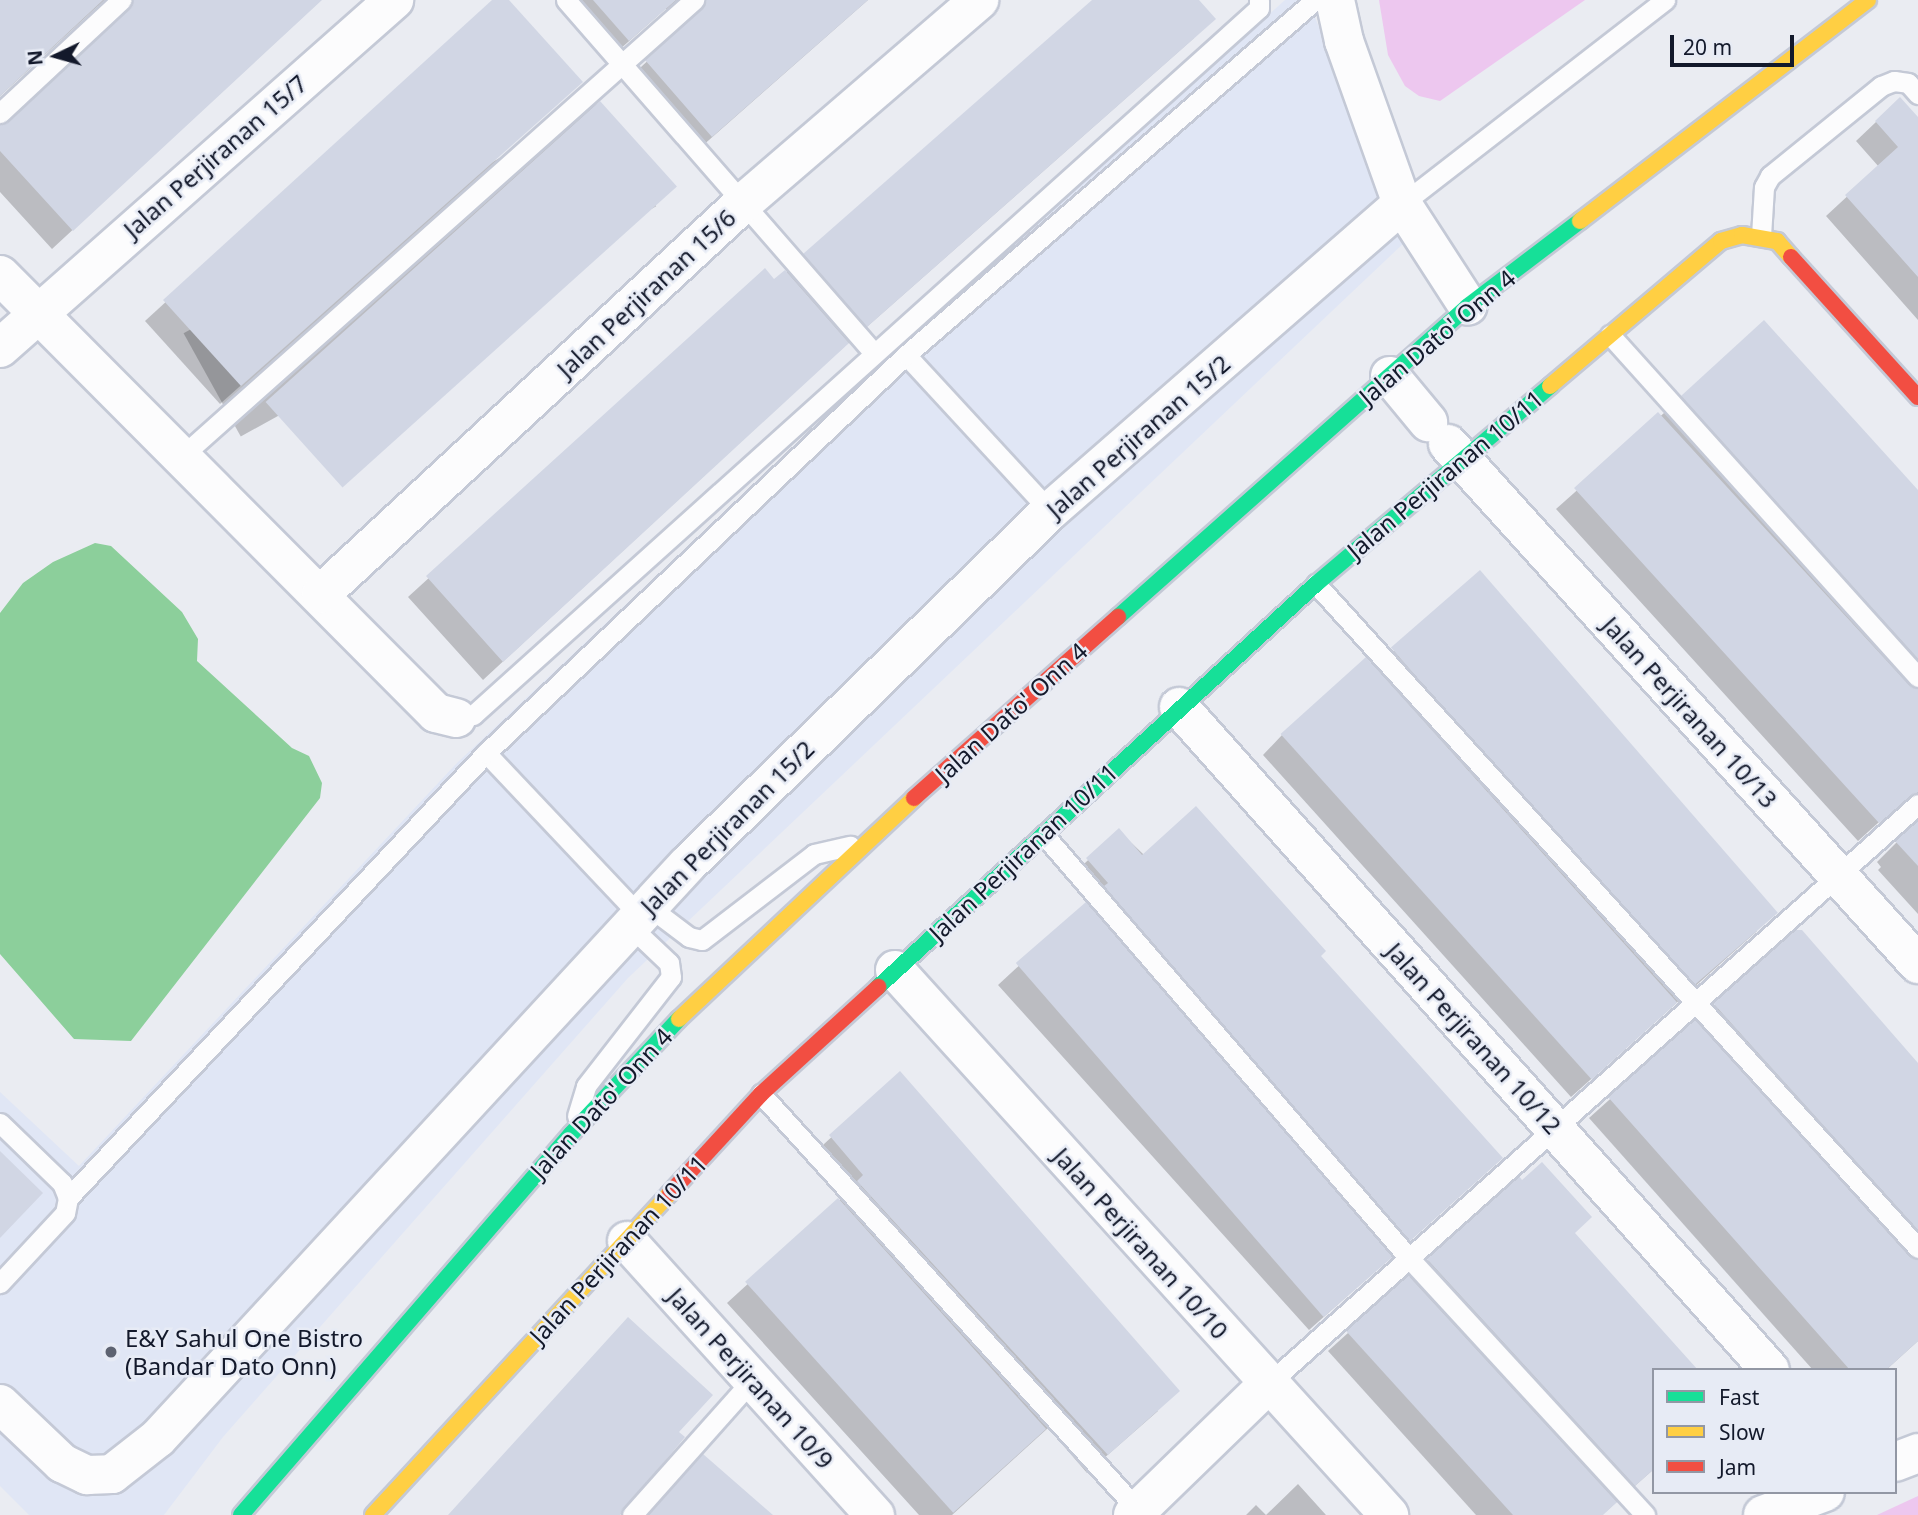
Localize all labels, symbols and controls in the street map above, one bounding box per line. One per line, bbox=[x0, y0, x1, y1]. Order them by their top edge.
north arrow bbox=[21, 21, 91, 91]
scale bar bbox=[1673, 21, 1797, 65]
text: 20 m bbox=[1683, 33, 1732, 61]
text: N bbox=[21, 49, 49, 67]
street label: Jalan Perjiranan 15/7 bbox=[117, 69, 313, 243]
street label: Jalan Perjiranan 15/6 bbox=[551, 203, 741, 383]
street label: Jalan Dato' Onn 4 bbox=[1353, 263, 1521, 411]
street label: Jalan Perjiranan 15/2 bbox=[1040, 349, 1236, 523]
street label: Jalan Perjiranan 10/11 bbox=[1341, 384, 1549, 564]
street label: Jalan Perjiranan 10/13 bbox=[1597, 611, 1783, 813]
street label: Jalan Dato' Onn 4 bbox=[929, 636, 1093, 788]
street label: Jalan Perjiranan 15/2 bbox=[634, 734, 820, 920]
street label: Jalan Perjiranan 10/11 bbox=[923, 757, 1123, 947]
street label: Jalan Perjiranan 10/12 bbox=[1381, 937, 1567, 1139]
street label: Jalan Dato' Onn 4 bbox=[524, 1022, 678, 1184]
street label: Jalan Perjiranan 10/10 bbox=[1048, 1142, 1234, 1344]
street label: Jalan Perjiranan 10/11 bbox=[523, 1149, 713, 1349]
street label: Jalan Perjiranan 10/9 bbox=[662, 1282, 840, 1474]
place label: E&Y Sahul One Bistro (Bandar Dato Onn) bbox=[125, 1324, 363, 1380]
marker: E&Y Sahul One Bistro (Bandar Dato Onn) bbox=[103, 1344, 119, 1360]
legend bbox=[1652, 1368, 1897, 1494]
text: Fast bbox=[1719, 1383, 1759, 1411]
text: Slow bbox=[1719, 1418, 1765, 1446]
text: Jam bbox=[1719, 1453, 1756, 1481]

